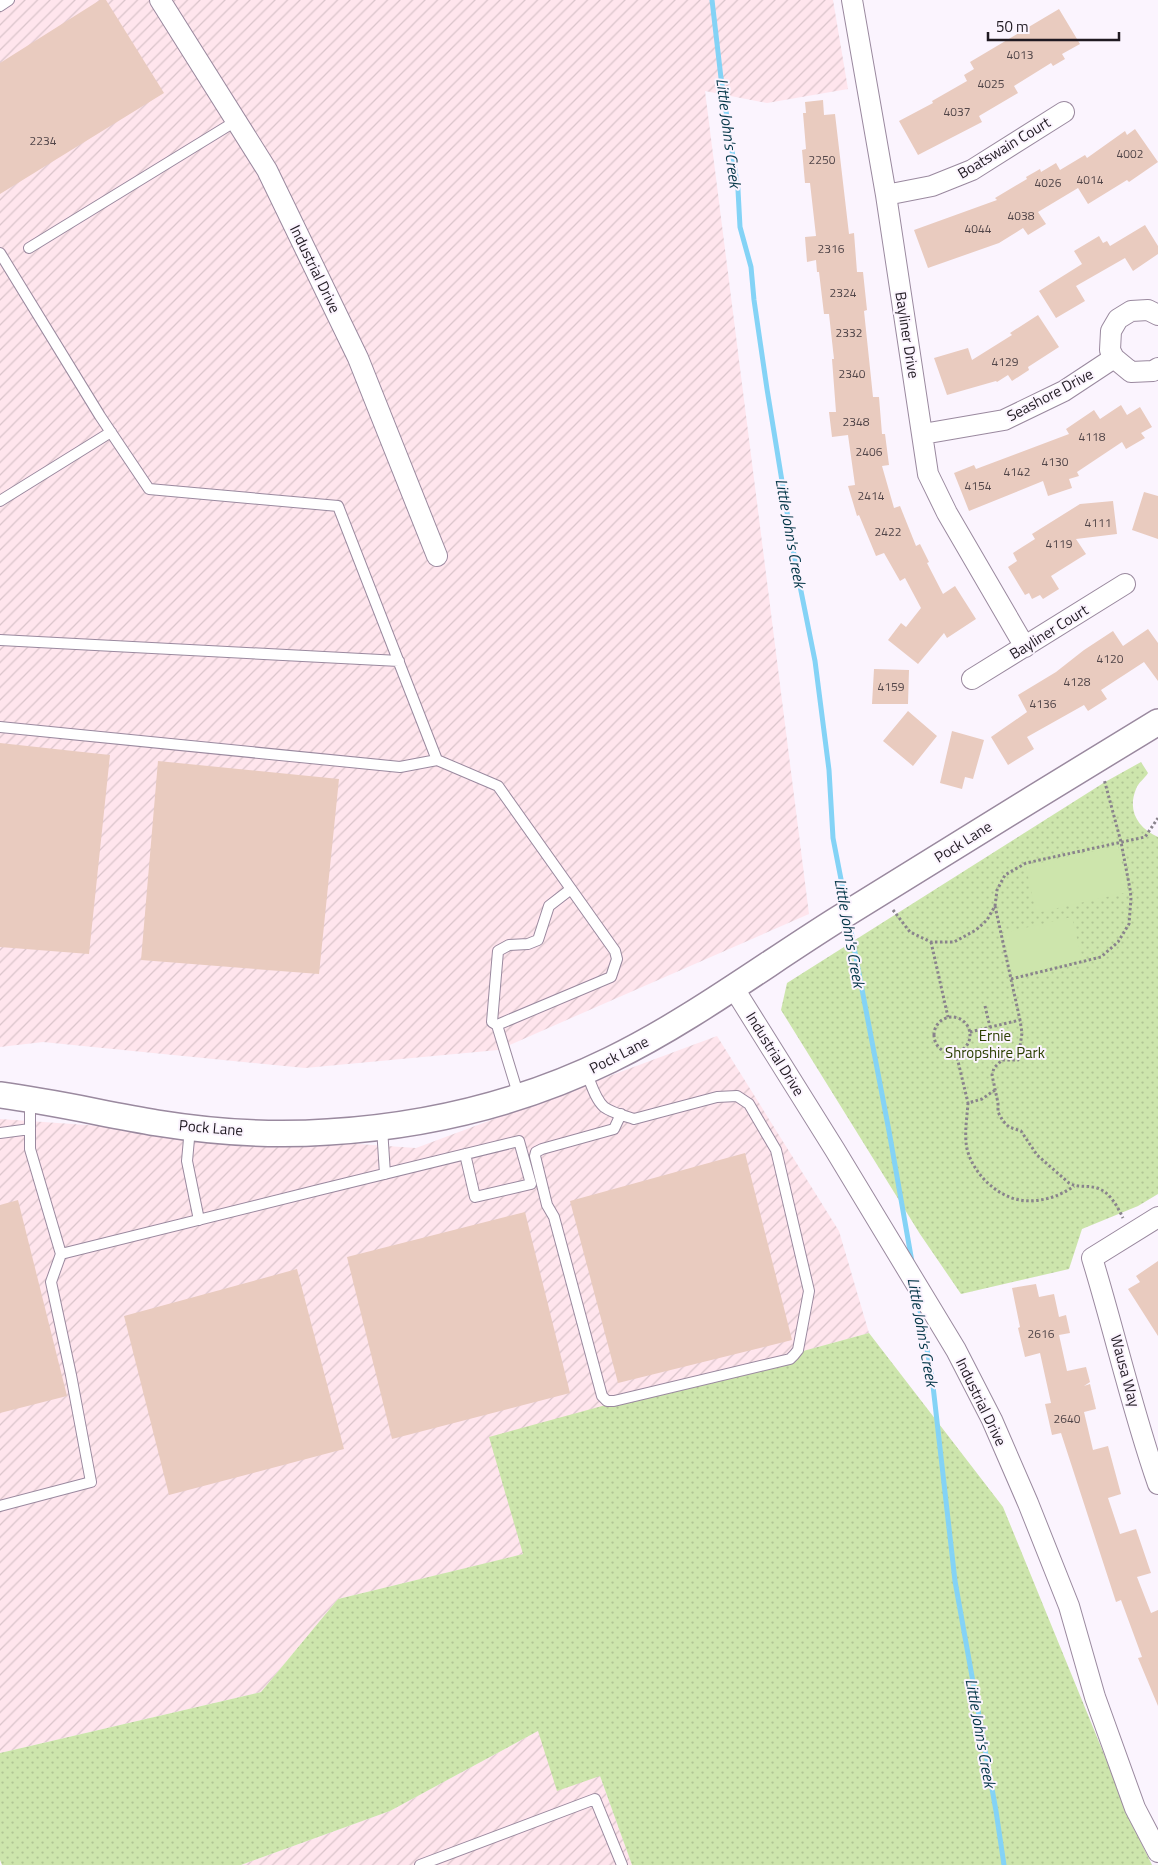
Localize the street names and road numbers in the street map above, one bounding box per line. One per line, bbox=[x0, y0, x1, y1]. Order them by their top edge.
street label: Boatswain Court bbox=[953, 110, 1055, 184]
street label: Industrial Drive bbox=[284, 221, 347, 317]
street label: Bayliner Drive bbox=[889, 290, 926, 380]
street label: Seashore Drive bbox=[1002, 362, 1097, 427]
street label: Bayliner Court bbox=[1005, 598, 1093, 665]
street label: Pock Lane bbox=[929, 815, 996, 868]
street label: Industrial Drive bbox=[740, 1007, 810, 1100]
street label: Pock Lane bbox=[585, 1030, 653, 1079]
street label: Pock Lane bbox=[178, 1113, 244, 1142]
street label: Wausa Way bbox=[1105, 1332, 1146, 1410]
street label: Industrial Drive bbox=[950, 1354, 1013, 1450]

